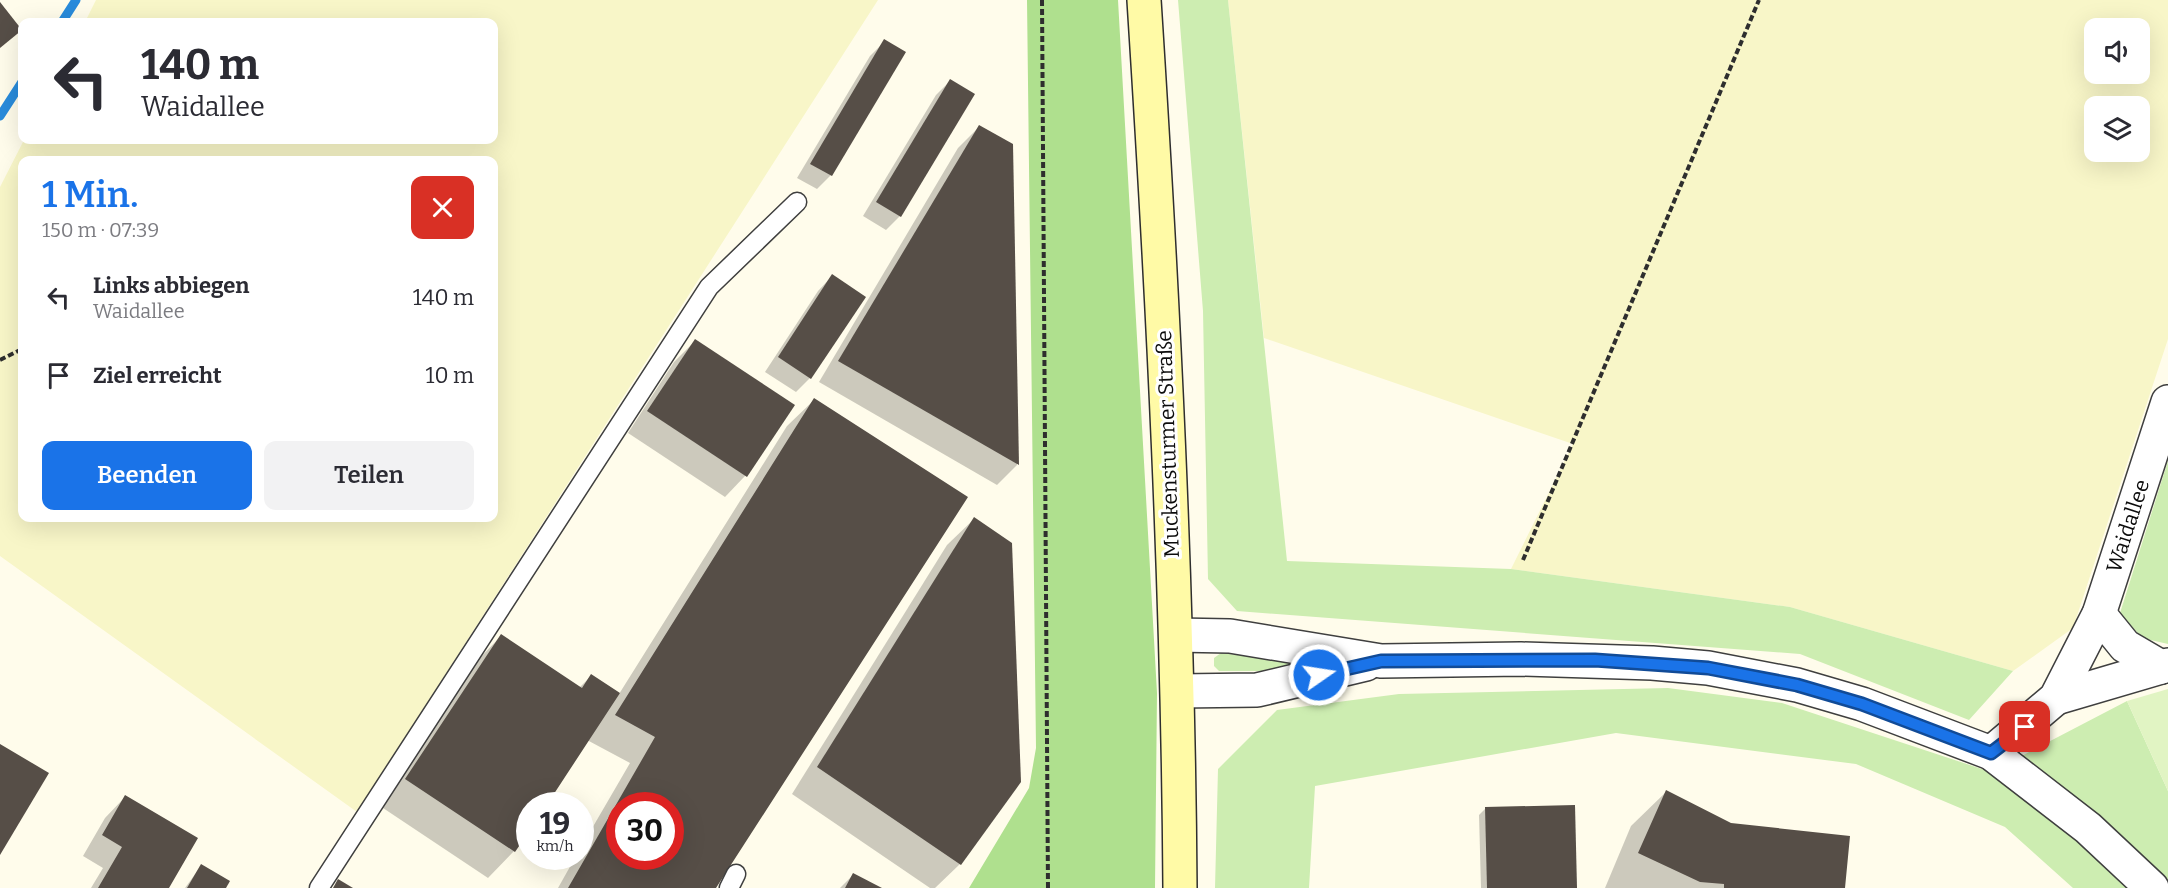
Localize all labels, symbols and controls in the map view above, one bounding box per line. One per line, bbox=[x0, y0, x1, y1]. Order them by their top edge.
map controls bbox=[2084, 18, 2150, 162]
button: sound bbox=[2084, 18, 2150, 84]
text: 140 m bbox=[141, 40, 259, 90]
icon: left bbox=[42, 42, 120, 120]
text: Waidallee bbox=[141, 91, 265, 123]
button: layers bbox=[2084, 96, 2150, 162]
text: 1 Min. bbox=[42, 173, 138, 217]
button: close bbox=[411, 176, 474, 239]
text: 150 m · 07:39 bbox=[42, 218, 159, 242]
text: Links abbiegen bbox=[93, 272, 250, 299]
icon: left bbox=[42, 281, 75, 314]
text: 140 m bbox=[413, 284, 474, 311]
text: Waidallee bbox=[93, 299, 185, 323]
street label: Muckensturmer Straße bbox=[1151, 330, 1185, 558]
icon: arrive bbox=[42, 359, 75, 392]
text: Ziel erreicht bbox=[93, 362, 222, 389]
text: 10 m bbox=[426, 362, 474, 389]
button: Beenden bbox=[42, 441, 252, 510]
button: Teilen bbox=[264, 441, 474, 510]
street label: Waidallee bbox=[2101, 476, 2155, 576]
position arrow bbox=[1287, 643, 1351, 707]
pin bbox=[1999, 701, 2050, 752]
icon: arrive bbox=[2008, 710, 2041, 743]
speed limit sign: 30 bbox=[606, 792, 684, 870]
text: 19 bbox=[540, 806, 570, 842]
text: km/h bbox=[536, 837, 574, 855]

